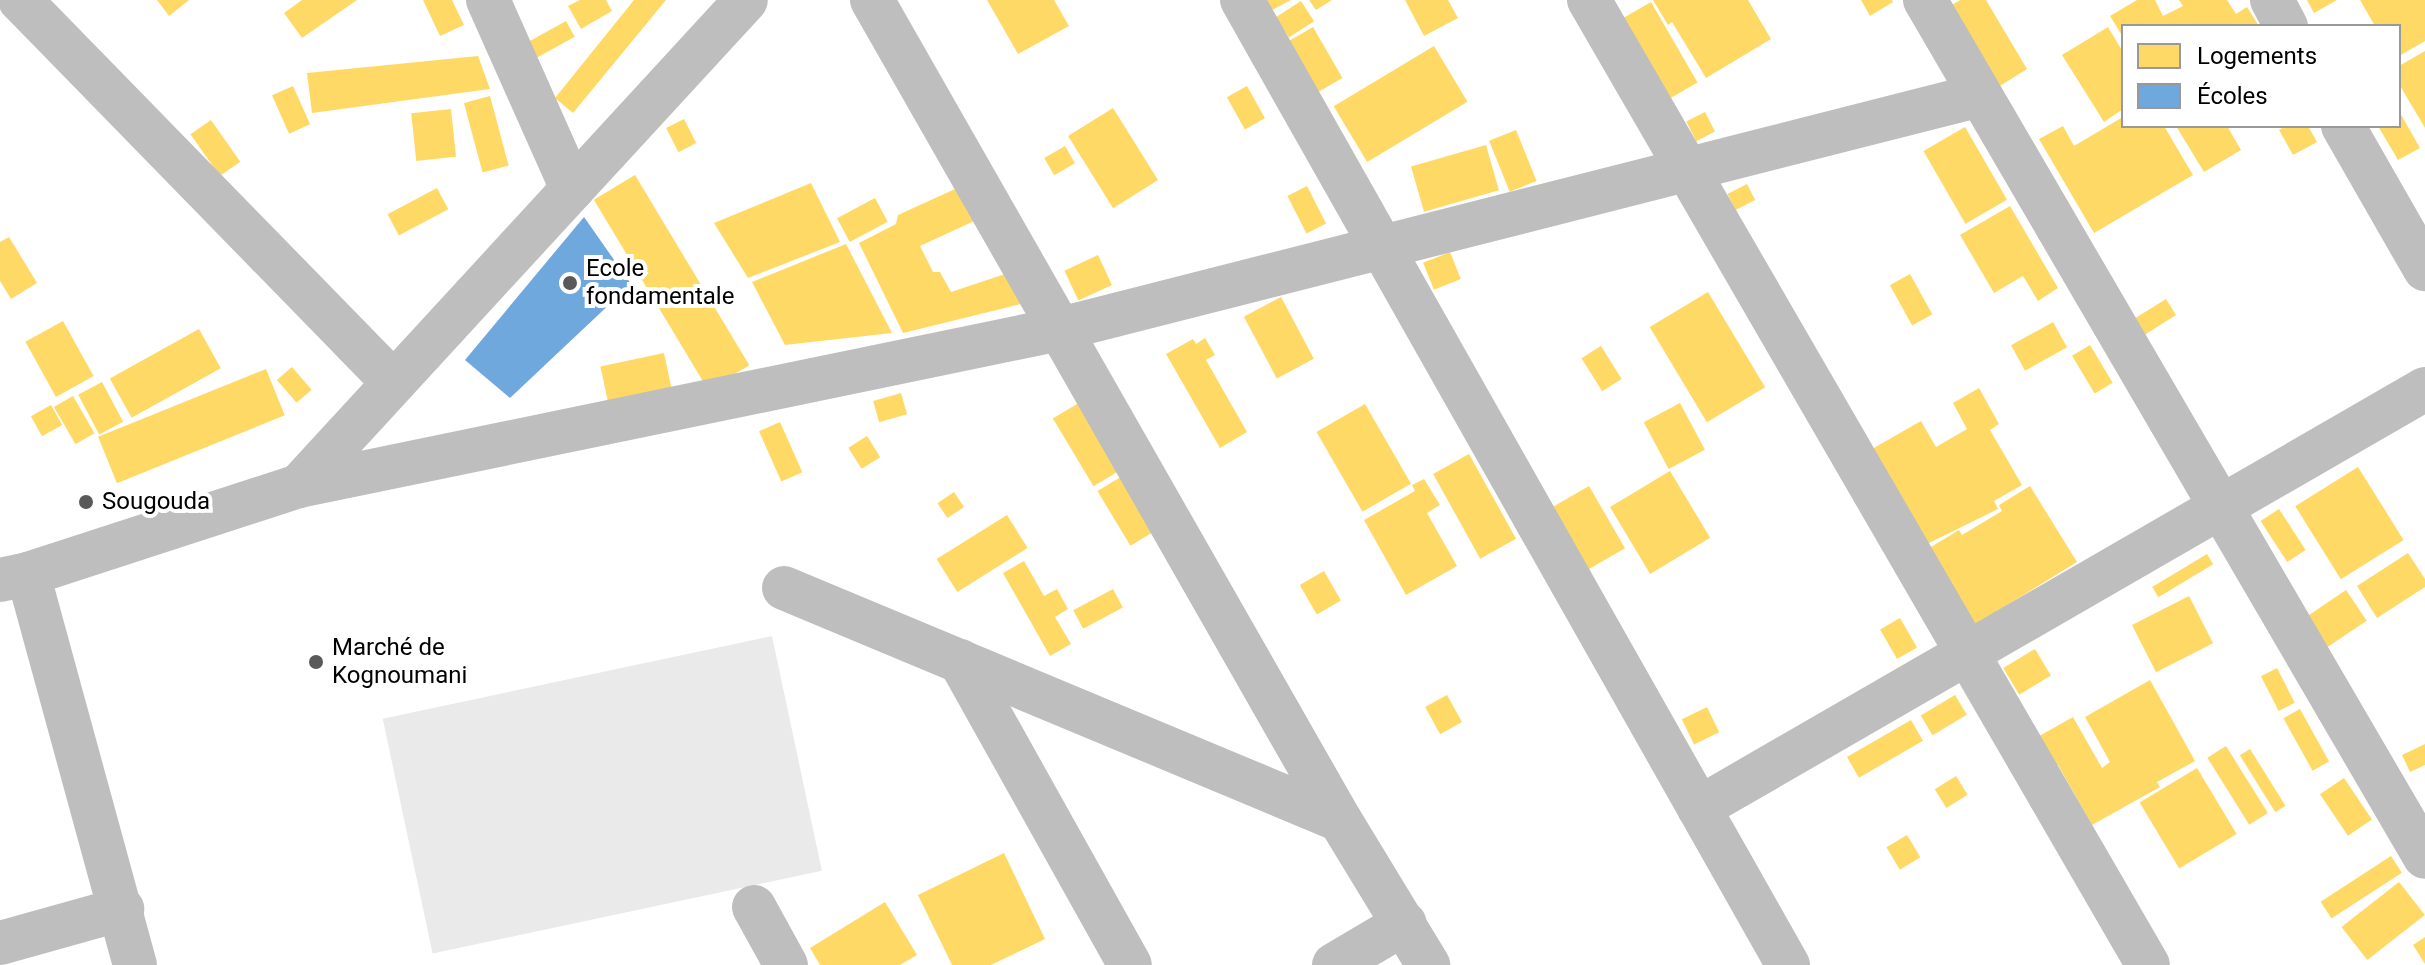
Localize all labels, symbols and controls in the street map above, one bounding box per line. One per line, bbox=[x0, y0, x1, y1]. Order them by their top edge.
legend bbox=[2121, 24, 2401, 128]
text: Logements bbox=[2197, 42, 2317, 70]
text: Écoles bbox=[2197, 82, 2268, 110]
place label: Ecole fondamentale bbox=[586, 255, 734, 311]
marker: Ecole fondamentale bbox=[561, 274, 579, 292]
place label: Sougouda bbox=[102, 488, 210, 516]
marker: Sougouda bbox=[77, 493, 95, 511]
place label: Marché de Kognoumani bbox=[332, 634, 467, 690]
marker: Marché de Kognoumani bbox=[307, 653, 325, 671]

